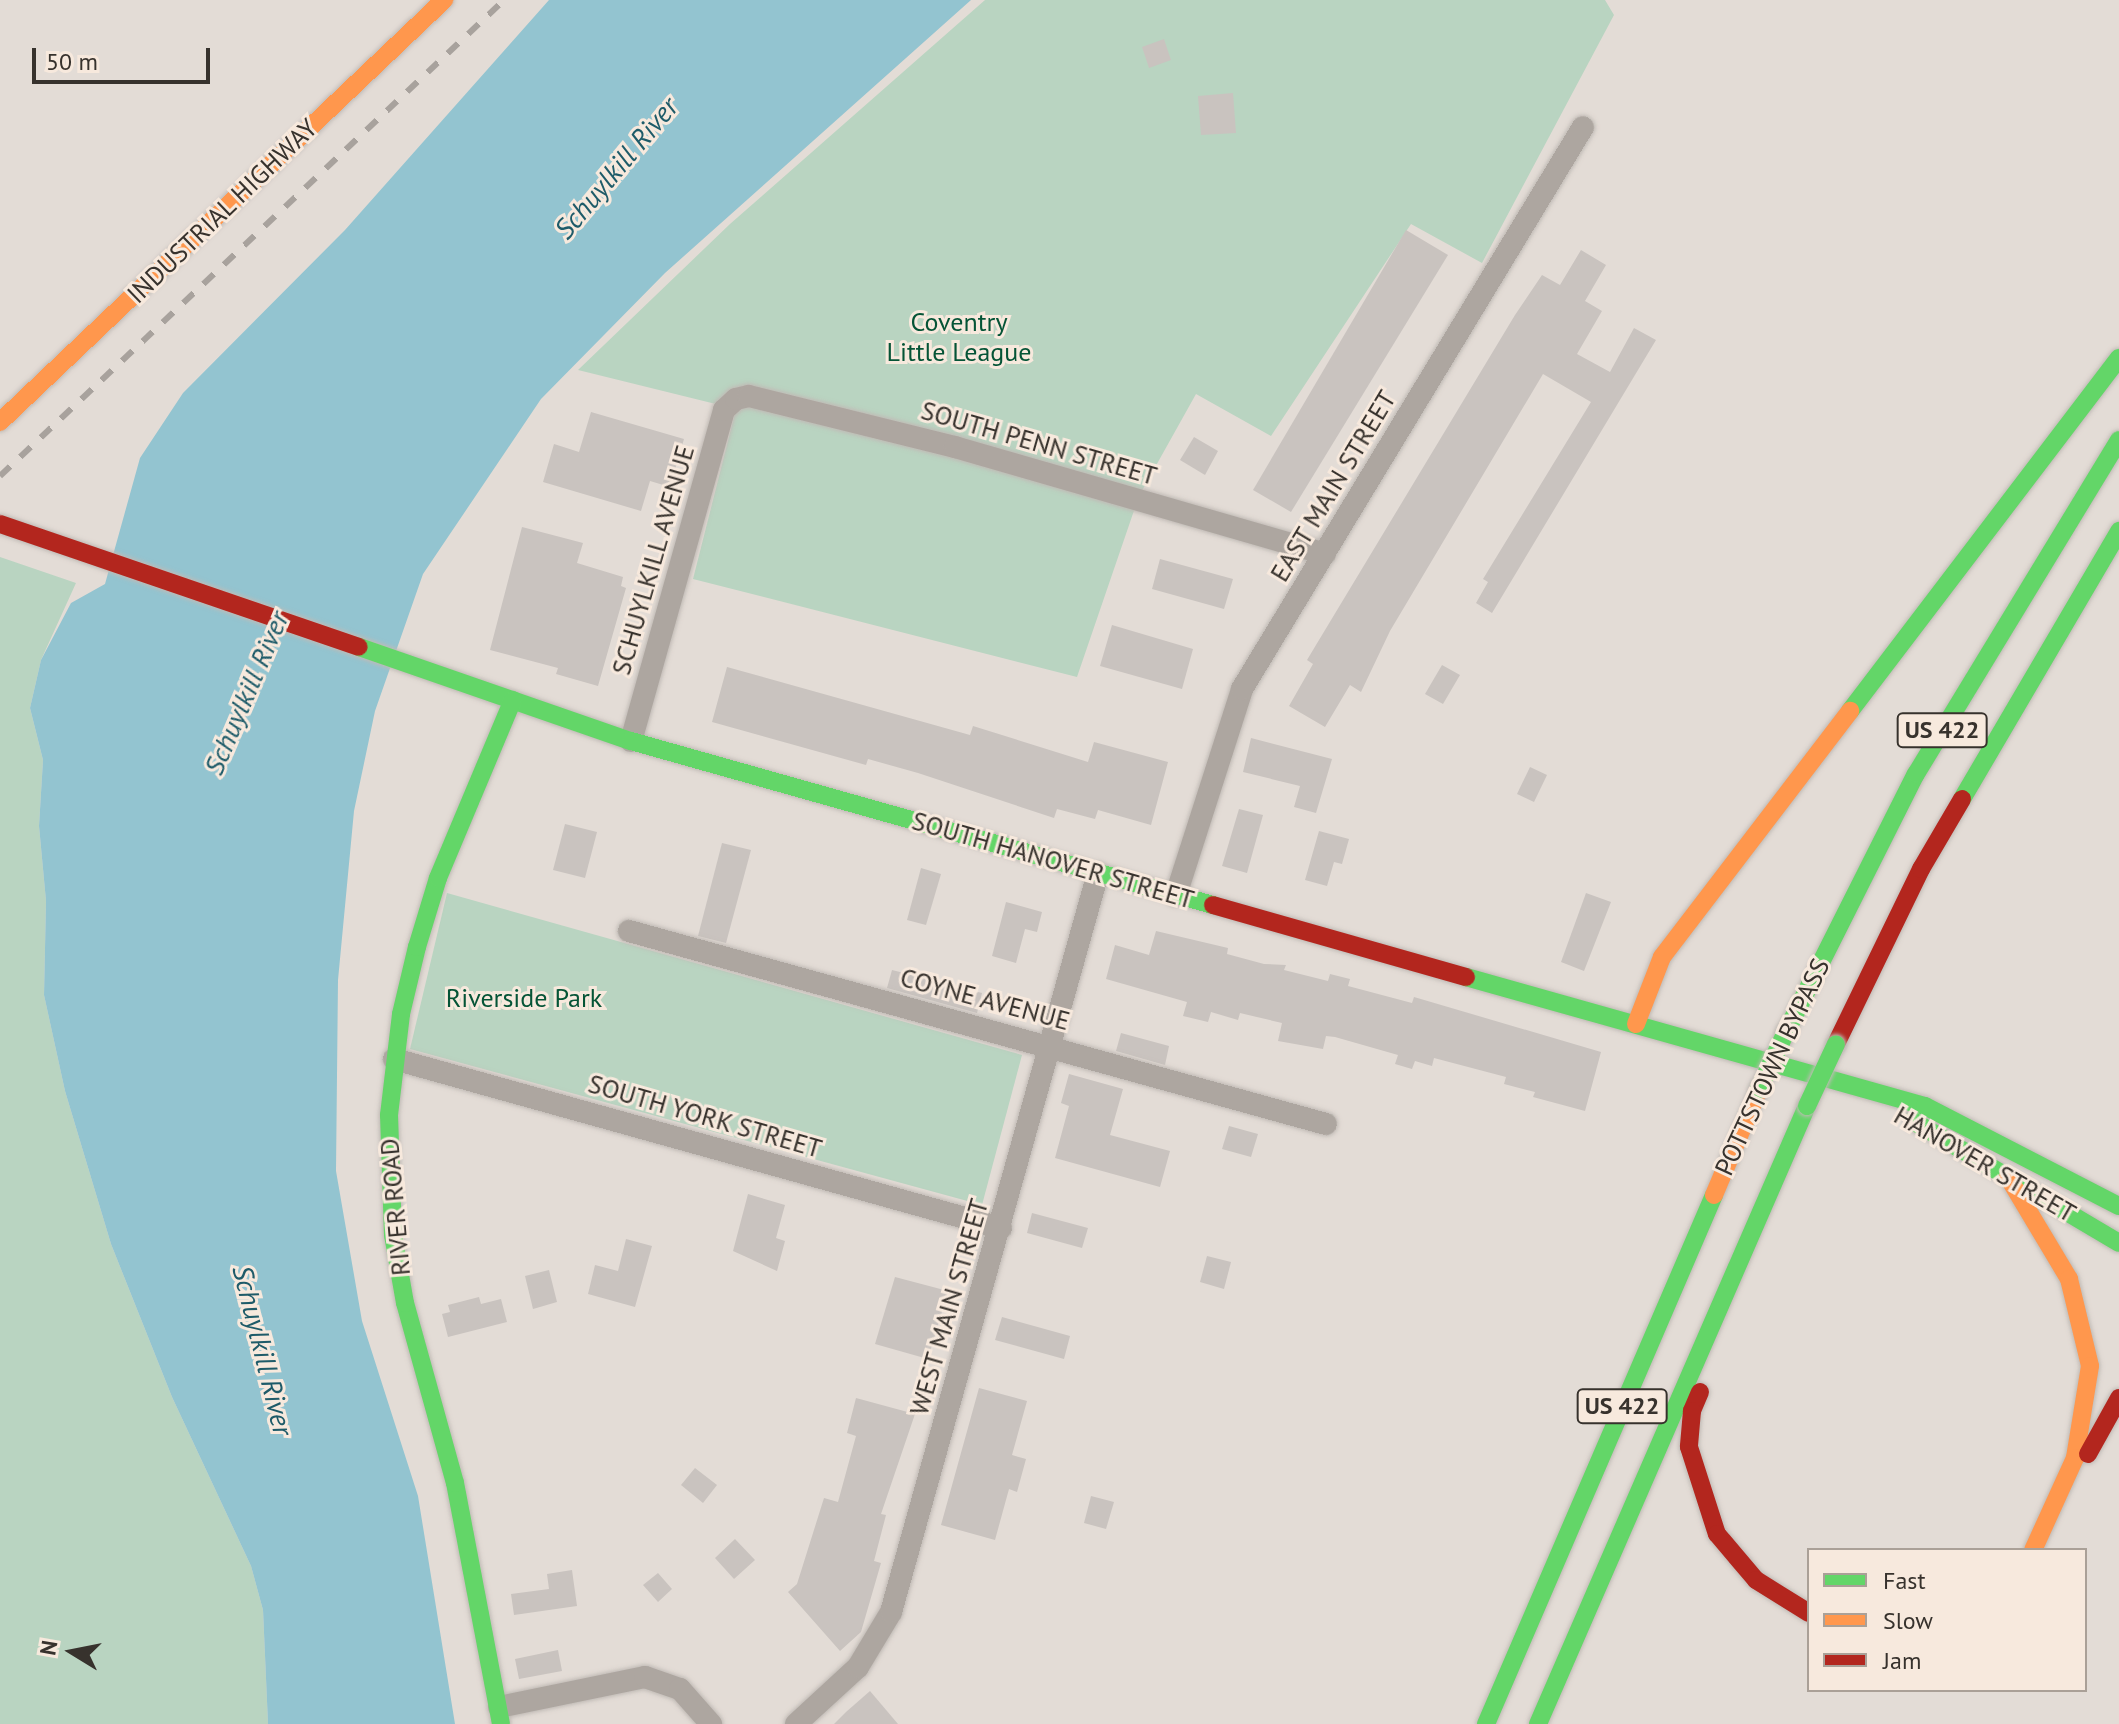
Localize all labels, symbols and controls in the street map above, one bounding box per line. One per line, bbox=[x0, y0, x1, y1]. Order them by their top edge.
scale bar bbox=[36, 32, 214, 82]
text: 50 m bbox=[46, 46, 98, 77]
water label: Schuylkill River bbox=[547, 91, 685, 245]
street label: INDUSTRIAL HIGHWAY bbox=[120, 112, 324, 310]
park label: Coventry Little League bbox=[887, 306, 1031, 368]
street label: EAST MAIN STREET bbox=[1263, 384, 1403, 588]
street label: SOUTH PENN STREET bbox=[918, 394, 1160, 492]
street label: SCHUYLKILL AVENUE bbox=[605, 441, 701, 679]
water label: Schuylkill River bbox=[197, 606, 295, 780]
road number: US 422 bbox=[1896, 710, 1988, 750]
street label: SOUTH HANOVER STREET bbox=[908, 805, 1198, 915]
street label: POTTSTOWN BYPASS bbox=[1708, 954, 1836, 1180]
street label: COYNE AVENUE bbox=[896, 961, 1074, 1037]
park label: Riverside Park bbox=[446, 982, 602, 1014]
street label: SOUTH YORK STREET bbox=[584, 1068, 826, 1164]
street label: HANOVER STREET bbox=[1889, 1099, 2081, 1229]
street label: RIVER ROAD bbox=[373, 1137, 417, 1277]
street label: WEST MAIN STREET bbox=[903, 1195, 995, 1419]
water label: Schuylkill River bbox=[226, 1261, 300, 1439]
road number: US 422 bbox=[1576, 1386, 1668, 1426]
legend bbox=[1807, 1548, 2087, 1692]
text: Fast bbox=[1883, 1565, 1926, 1596]
text: Slow bbox=[1883, 1605, 1933, 1636]
north arrow bbox=[32, 1612, 112, 1692]
text: N bbox=[33, 1638, 63, 1657]
text: Jam bbox=[1883, 1645, 1921, 1676]

